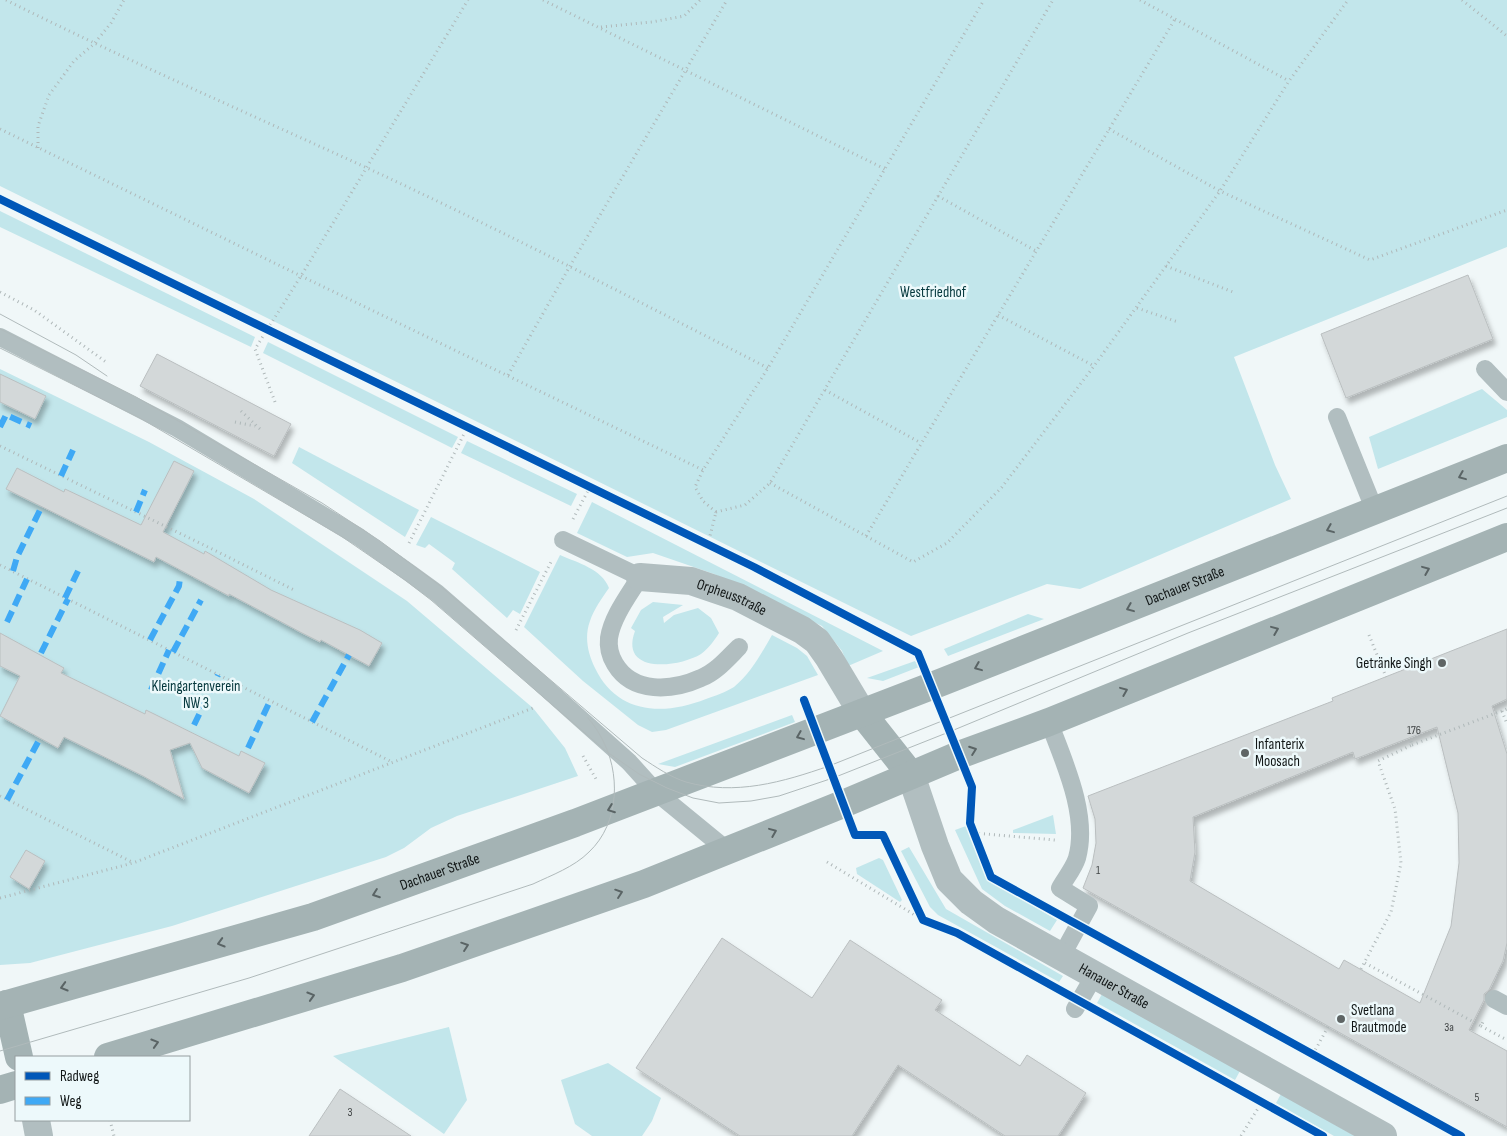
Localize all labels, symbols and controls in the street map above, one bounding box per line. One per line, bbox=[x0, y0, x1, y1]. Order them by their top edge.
park label: Westfriedhof bbox=[900, 283, 967, 302]
one-way arrow bbox=[1458, 470, 1467, 481]
one-way arrow bbox=[1326, 523, 1334, 533]
street label: Dachauer Straße bbox=[1143, 562, 1227, 610]
one-way arrow bbox=[1421, 566, 1430, 576]
street label: Orpheusstraße bbox=[694, 575, 770, 620]
one-way arrow bbox=[1126, 602, 1134, 612]
one-way arrow bbox=[1270, 626, 1279, 637]
place label: Getränke Singh bbox=[1356, 654, 1432, 673]
marker: Getränke Singh bbox=[1436, 657, 1448, 669]
one-way arrow bbox=[975, 662, 983, 672]
park label: Kleingartenverein NW 3 bbox=[152, 677, 240, 713]
one-way arrow bbox=[1119, 687, 1128, 697]
house number: 176 bbox=[1407, 723, 1421, 738]
one-way arrow bbox=[796, 730, 805, 741]
place label: Infanterix Moosach bbox=[1255, 735, 1305, 771]
one-way arrow bbox=[968, 746, 976, 756]
marker: Infanterix Moosach bbox=[1239, 747, 1251, 759]
one-way arrow bbox=[607, 803, 616, 814]
one-way arrow bbox=[768, 828, 777, 839]
street label: Dachauer Straße bbox=[397, 849, 482, 895]
house number: 1 bbox=[1096, 863, 1101, 878]
one-way arrow bbox=[372, 888, 380, 898]
one-way arrow bbox=[614, 889, 623, 899]
one-way arrow bbox=[217, 937, 225, 947]
one-way arrow bbox=[460, 942, 469, 952]
street label: Hanauer Straße bbox=[1075, 959, 1153, 1014]
one-way arrow bbox=[61, 982, 69, 992]
one-way arrow bbox=[306, 991, 314, 1001]
place label: Svetlana Brautmode bbox=[1351, 1001, 1407, 1037]
marker: Svetlana Brautmode bbox=[1335, 1013, 1347, 1025]
house number: 3a bbox=[1444, 1020, 1454, 1035]
one-way arrow bbox=[150, 1039, 159, 1049]
legend bbox=[15, 1056, 190, 1121]
text: Radweg bbox=[60, 1067, 99, 1086]
house number: 5 bbox=[1475, 1090, 1480, 1105]
text: Weg bbox=[60, 1092, 82, 1111]
house number: 3 bbox=[347, 1105, 353, 1120]

